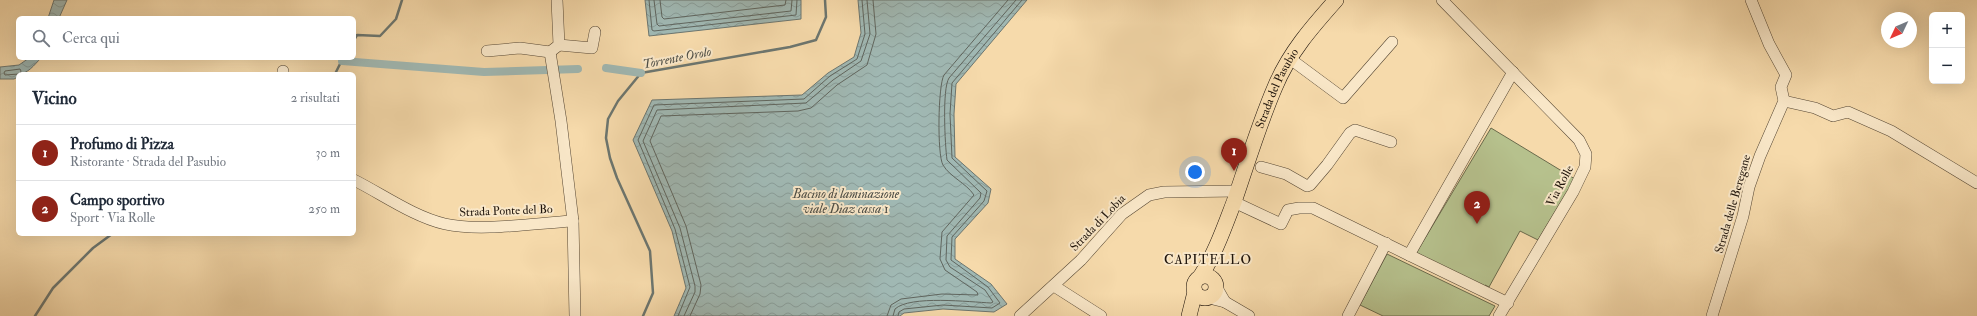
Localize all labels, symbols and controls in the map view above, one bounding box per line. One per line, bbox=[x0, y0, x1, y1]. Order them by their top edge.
north arrow bbox=[1881, 12, 1917, 48]
map controls bbox=[1929, 12, 1965, 84]
button: + bbox=[1929, 12, 1965, 48]
search box bbox=[16, 16, 356, 60]
icon: search bbox=[30, 27, 52, 49]
text: Cerca qui bbox=[62, 29, 120, 48]
water label: Torrente Orolo bbox=[641, 43, 713, 72]
street label: Strada del Pasubio bbox=[1252, 45, 1302, 130]
button: − bbox=[1929, 48, 1965, 84]
text: Vicino bbox=[32, 88, 77, 109]
text: 2 risultati bbox=[291, 90, 340, 106]
text: Profumo di Pizza bbox=[70, 135, 174, 154]
pin: 1 bbox=[1221, 138, 1247, 171]
text: 1 bbox=[43, 145, 47, 161]
text: 30 m bbox=[316, 145, 340, 161]
street label: Strada delle Beregane bbox=[1712, 153, 1754, 255]
text: Ristorante · Strada del Pasubio bbox=[70, 154, 226, 170]
your location bbox=[1185, 162, 1205, 182]
street label: Via Rolle bbox=[1543, 163, 1577, 209]
water label: Bacino di laminazione viale Diaz cassa 1 bbox=[792, 186, 900, 217]
text: Campo sportivo bbox=[70, 191, 165, 210]
street label: Strada di Lobia bbox=[1067, 191, 1130, 255]
pin: 2 bbox=[1464, 191, 1490, 224]
text: 2 bbox=[42, 201, 48, 217]
text: 250 m bbox=[308, 201, 340, 217]
street label: Strada Ponte del Bo bbox=[459, 202, 553, 220]
text: Sport · Via Rolle bbox=[70, 210, 155, 226]
district label: CAPITELLO bbox=[1164, 252, 1252, 268]

